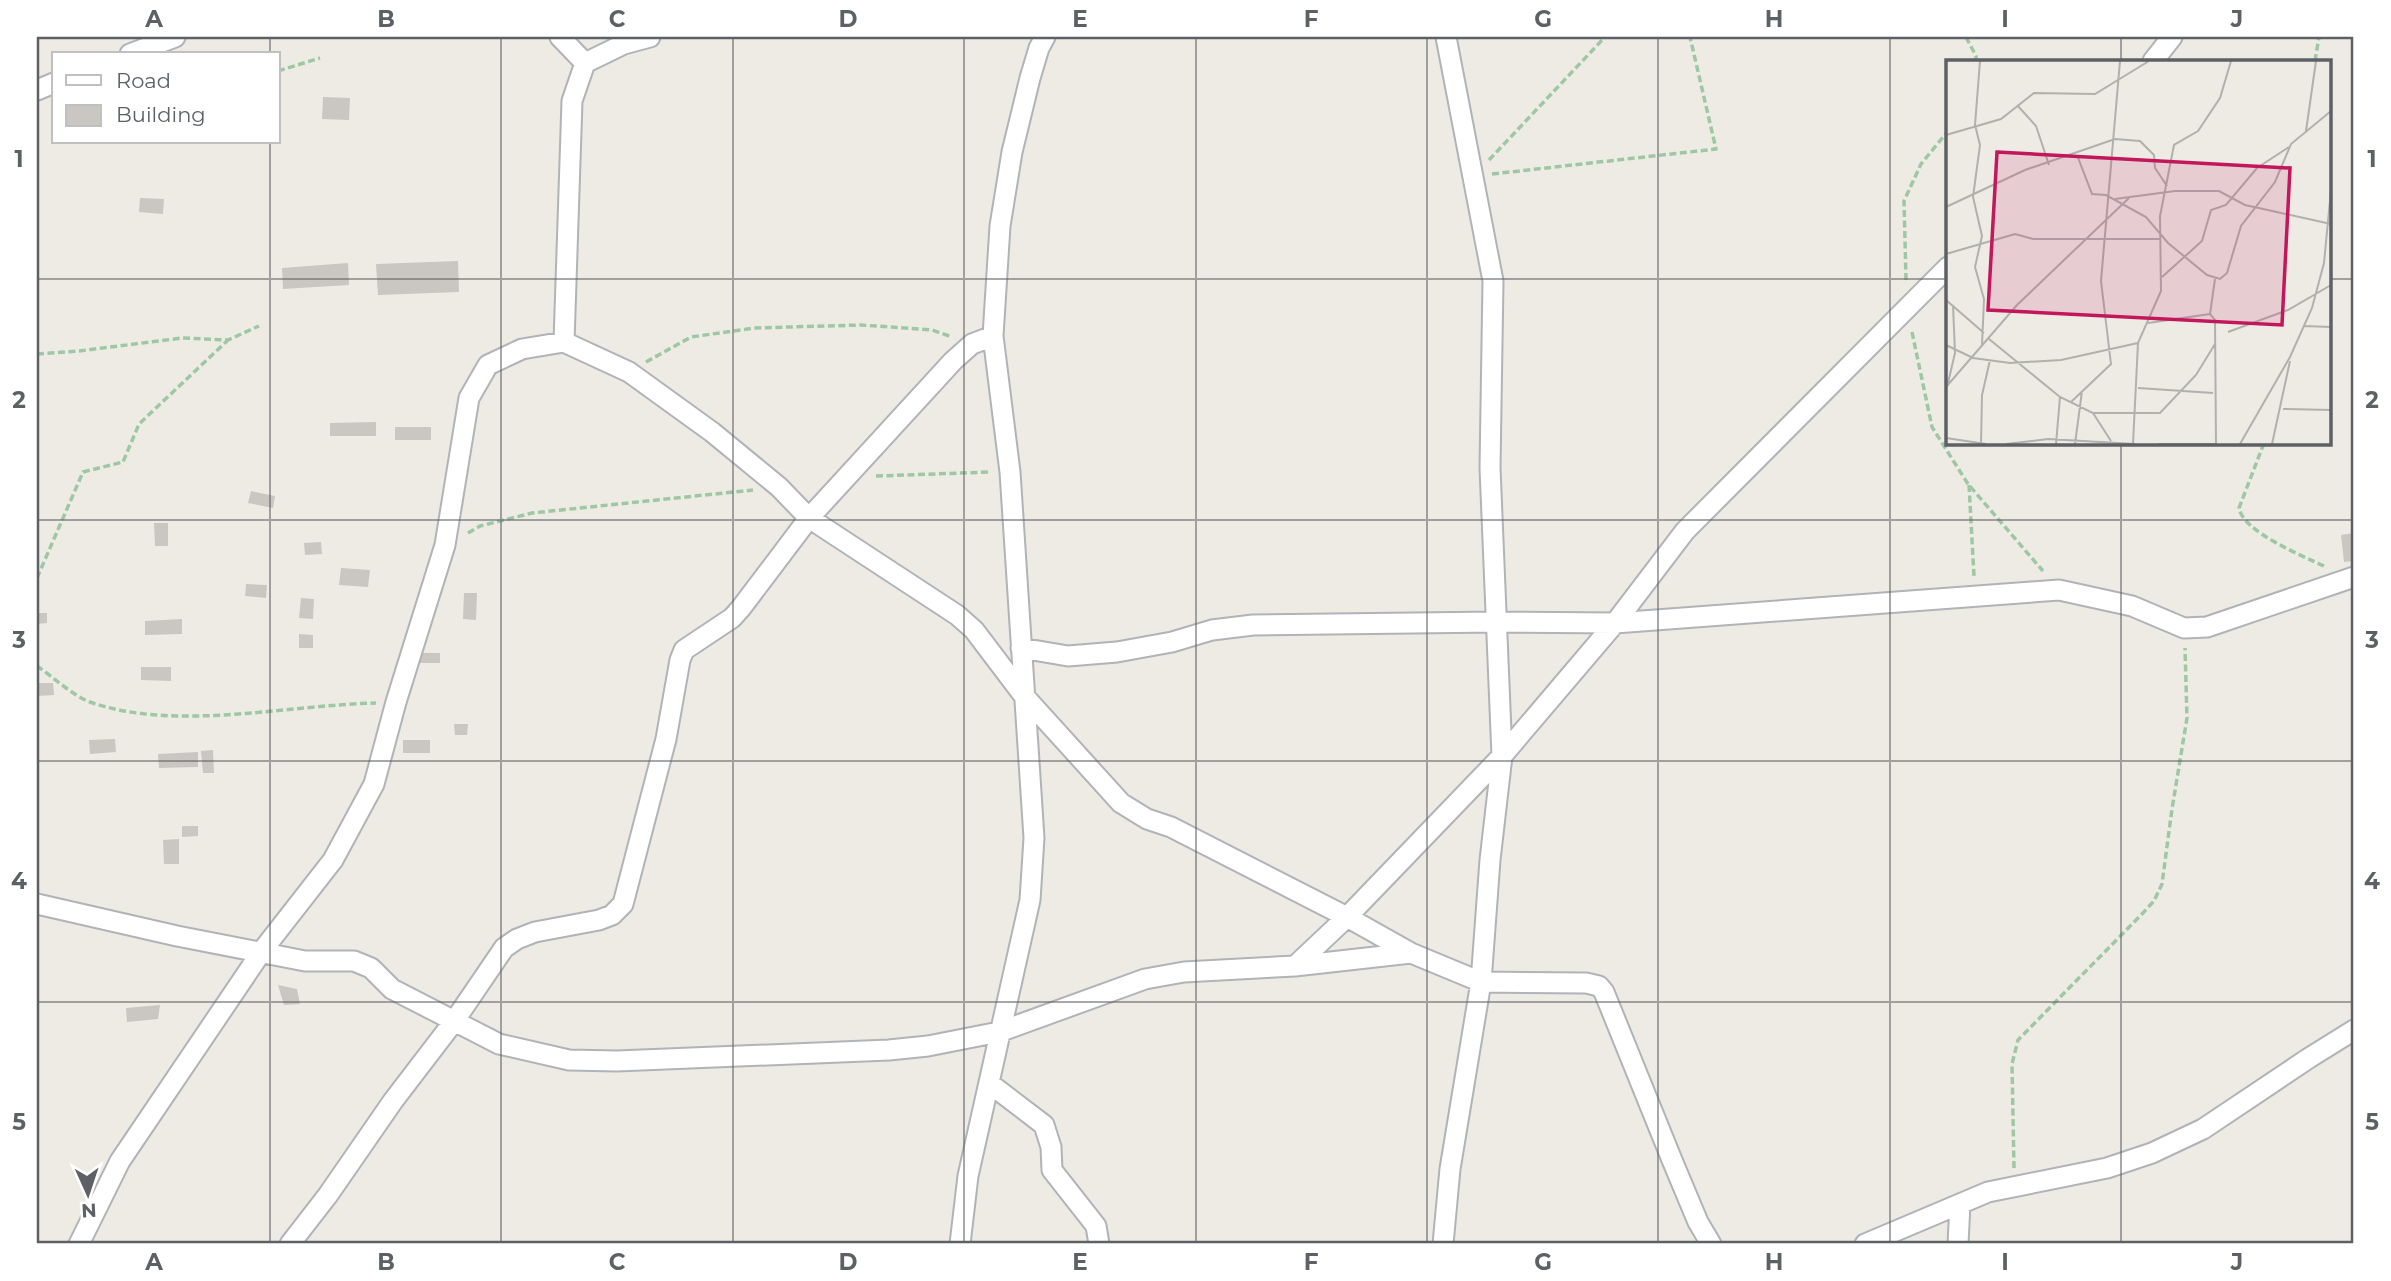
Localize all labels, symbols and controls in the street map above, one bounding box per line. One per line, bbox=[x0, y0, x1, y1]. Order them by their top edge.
text: A bbox=[144, 5, 163, 33]
text: B bbox=[377, 5, 395, 33]
text: C bbox=[609, 5, 626, 33]
text: D bbox=[839, 5, 858, 33]
text: E bbox=[1072, 5, 1088, 33]
text: F bbox=[1304, 5, 1319, 33]
text: G bbox=[1534, 5, 1552, 33]
text: H bbox=[1765, 5, 1783, 33]
text: I bbox=[2001, 5, 2009, 33]
text: J bbox=[2230, 5, 2243, 33]
legend bbox=[52, 52, 280, 144]
inset map bbox=[1946, 60, 2332, 444]
text: Road bbox=[116, 68, 171, 93]
text: Building bbox=[116, 102, 206, 127]
text: 1 bbox=[14, 145, 24, 173]
text: 1 bbox=[2367, 145, 2377, 173]
text: 2 bbox=[12, 386, 26, 414]
text: 2 bbox=[2365, 386, 2379, 414]
text: 3 bbox=[11, 626, 26, 654]
text: 3 bbox=[2364, 626, 2379, 654]
text: 4 bbox=[11, 867, 27, 895]
text: 4 bbox=[2364, 867, 2380, 895]
text: 5 bbox=[12, 1108, 26, 1136]
text: 5 bbox=[2365, 1108, 2379, 1136]
north arrow bbox=[52, 1158, 122, 1228]
text: N bbox=[81, 1199, 97, 1222]
text: A bbox=[144, 1248, 163, 1276]
text: B bbox=[377, 1248, 395, 1276]
text: C bbox=[609, 1248, 626, 1276]
text: D bbox=[839, 1248, 858, 1276]
text: E bbox=[1072, 1248, 1088, 1276]
text: F bbox=[1304, 1248, 1319, 1276]
text: G bbox=[1534, 1248, 1552, 1276]
text: H bbox=[1765, 1248, 1783, 1276]
text: I bbox=[2001, 1248, 2009, 1276]
text: J bbox=[2230, 1248, 2243, 1276]

